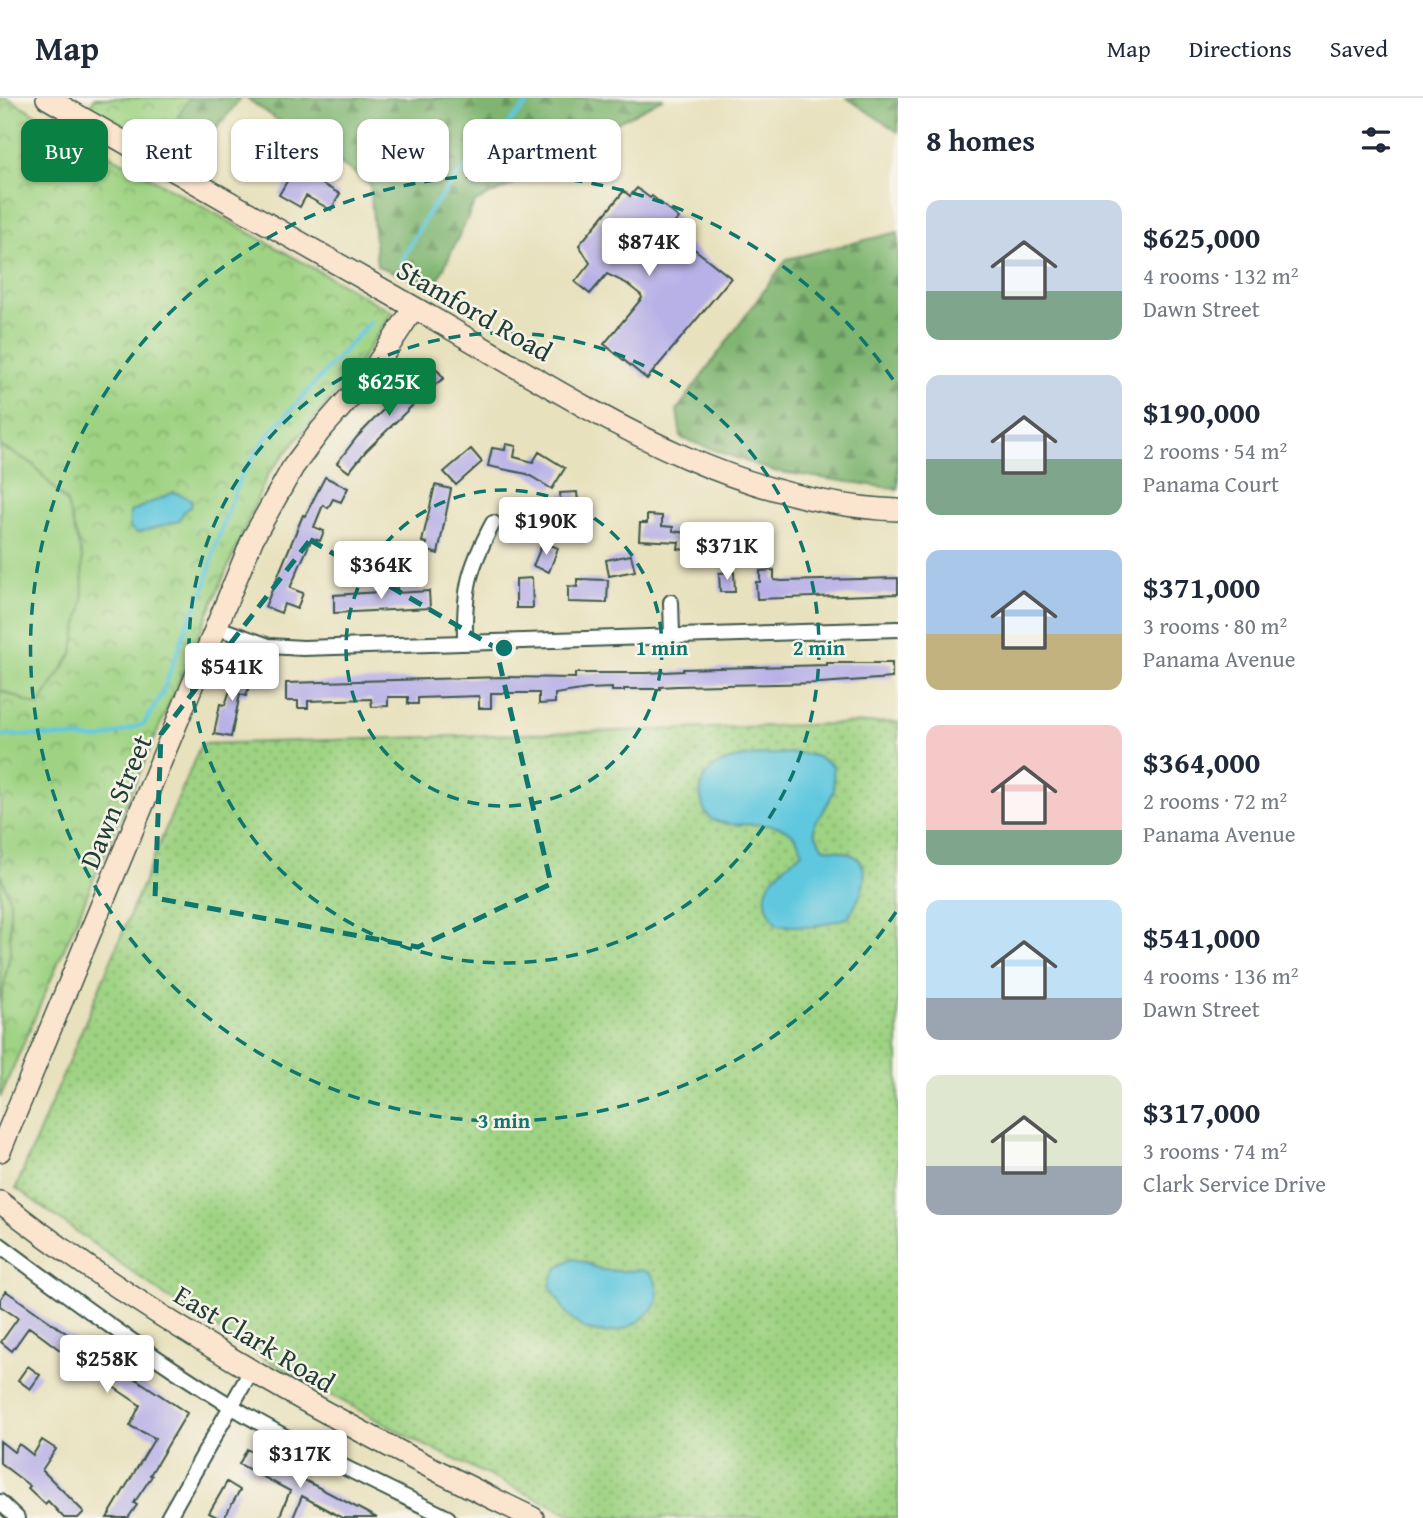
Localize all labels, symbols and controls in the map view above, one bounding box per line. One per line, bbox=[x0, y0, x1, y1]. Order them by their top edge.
text: Map bbox=[35, 24, 99, 72]
text: Map bbox=[1107, 31, 1151, 66]
text: Directions bbox=[1189, 31, 1292, 66]
text: Saved bbox=[1330, 31, 1388, 66]
text: 8 homes bbox=[926, 118, 1035, 162]
chip: Buy bbox=[21, 119, 108, 182]
chip: Rent bbox=[122, 119, 217, 182]
chip: Filters bbox=[231, 119, 343, 182]
chip: New bbox=[357, 119, 449, 182]
chip: Apartment bbox=[463, 119, 621, 182]
icon: filters bbox=[1357, 121, 1395, 159]
text: $625,000 bbox=[1143, 215, 1260, 259]
pin: $874K bbox=[600, 218, 698, 278]
text: $874K bbox=[618, 224, 680, 257]
icon: home bbox=[982, 228, 1066, 312]
street label: Stamford Road bbox=[389, 249, 561, 371]
text: 4 rooms · 132 m² bbox=[1143, 259, 1298, 292]
text: Dawn Street bbox=[1143, 292, 1260, 325]
pin: $625K bbox=[340, 358, 438, 418]
text: $625K bbox=[358, 364, 420, 397]
text: $190,000 bbox=[1143, 390, 1260, 434]
icon: home bbox=[982, 403, 1066, 487]
text: 2 rooms · 54 m² bbox=[1143, 434, 1287, 467]
text: Panama Court bbox=[1143, 467, 1279, 500]
pin: $190K bbox=[497, 498, 595, 557]
text: $190K bbox=[515, 503, 577, 536]
pin: $371K bbox=[678, 522, 776, 582]
text: $371K bbox=[696, 528, 758, 561]
pin: $364K bbox=[332, 542, 430, 601]
text: $364K bbox=[350, 547, 412, 580]
text: $371,000 bbox=[1143, 565, 1260, 609]
icon: home bbox=[982, 578, 1066, 662]
text: 3 rooms · 80 m² bbox=[1143, 609, 1287, 642]
text: 1 min bbox=[636, 632, 689, 663]
text: 2 min bbox=[793, 632, 846, 663]
centre of rings bbox=[492, 636, 516, 660]
text: Panama Avenue bbox=[1143, 642, 1295, 675]
pin: $541K bbox=[183, 644, 281, 703]
text: $541K bbox=[201, 649, 263, 682]
street label: Dawn Street bbox=[68, 727, 162, 875]
text: $364,000 bbox=[1143, 740, 1260, 784]
icon: home bbox=[982, 753, 1066, 837]
text: 2 rooms · 72 m² bbox=[1143, 784, 1287, 817]
text: Panama Avenue bbox=[1143, 817, 1295, 850]
text: $541,000 bbox=[1143, 915, 1260, 959]
icon: home bbox=[982, 928, 1066, 1012]
text: 4 rooms · 136 m² bbox=[1143, 959, 1298, 992]
text: Dawn Street bbox=[1143, 992, 1260, 1025]
text: $317,000 bbox=[1143, 1090, 1260, 1134]
icon: home bbox=[982, 1103, 1066, 1187]
text: 3 min bbox=[478, 1105, 531, 1136]
text: 3 rooms · 74 m² bbox=[1143, 1134, 1287, 1167]
text: Clark Service Drive bbox=[1143, 1167, 1326, 1200]
street label: East Clark Road bbox=[167, 1274, 343, 1402]
pin: $258K bbox=[58, 1336, 156, 1395]
text: $258K bbox=[76, 1341, 138, 1374]
pin: $317K bbox=[251, 1430, 349, 1490]
text: $317K bbox=[269, 1436, 331, 1469]

